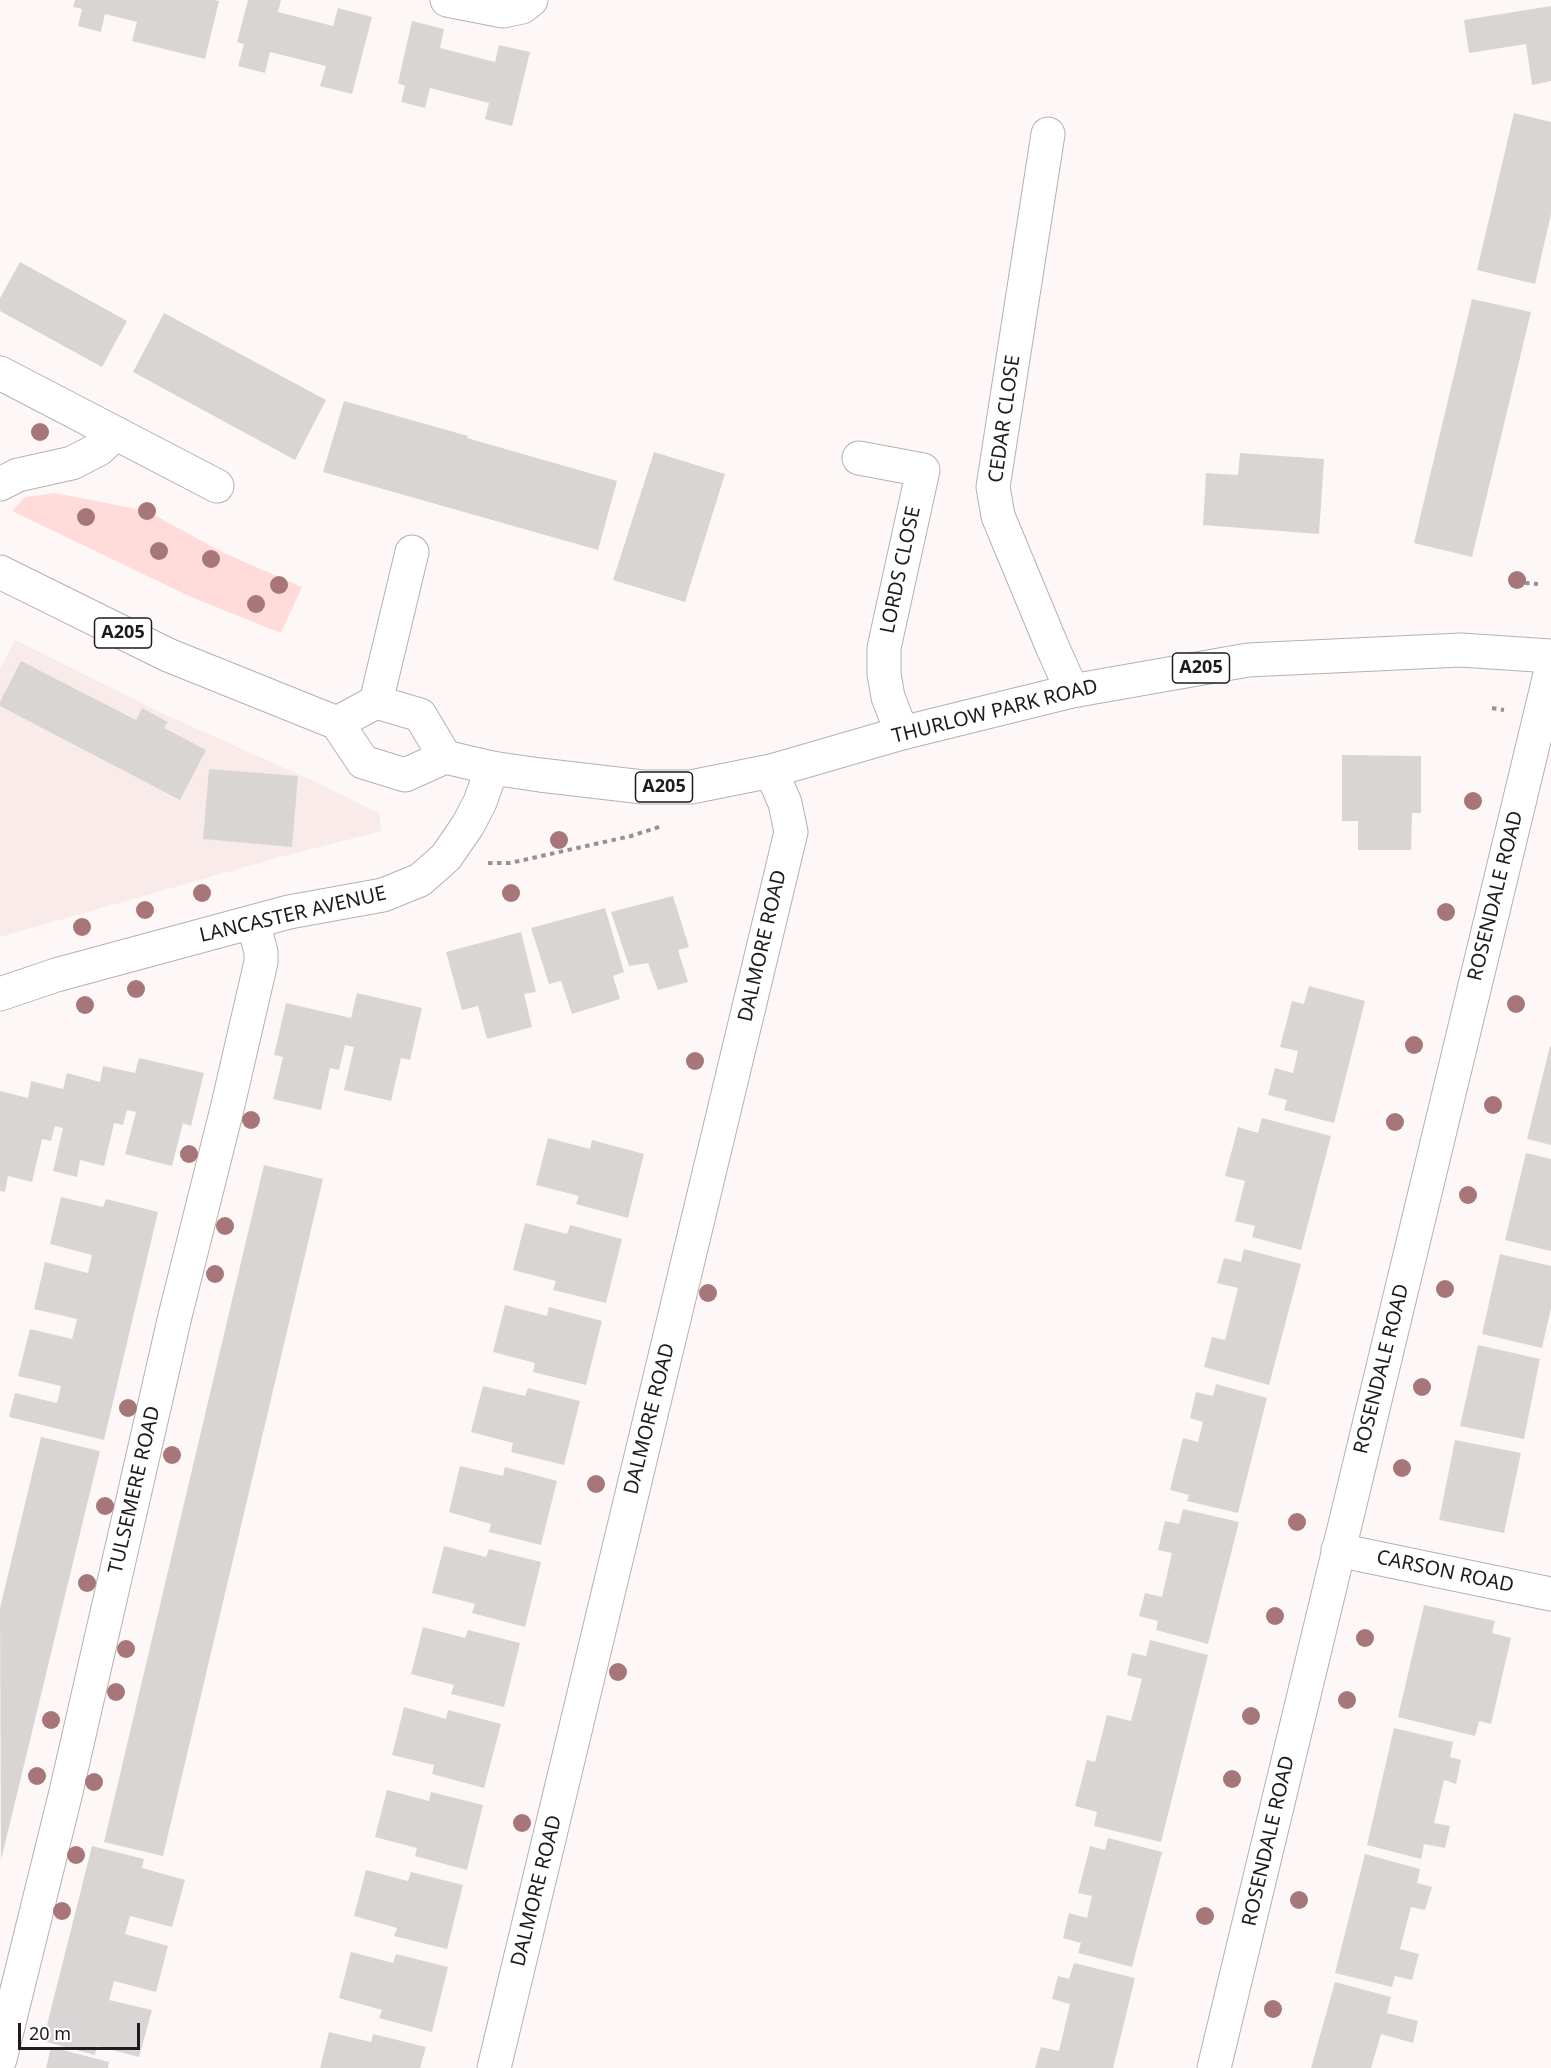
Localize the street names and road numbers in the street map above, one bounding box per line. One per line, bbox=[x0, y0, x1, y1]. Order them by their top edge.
street label: CEDAR CLOSE bbox=[984, 354, 1026, 484]
street label: LORDS CLOSE bbox=[876, 504, 926, 636]
road number: A205 bbox=[94, 618, 152, 648]
road number: A205 bbox=[1172, 653, 1230, 683]
street label: THURLOW PARK ROAD bbox=[890, 675, 1100, 749]
road number: A205 bbox=[636, 772, 692, 802]
street label: ROSENDALE ROAD bbox=[1463, 809, 1529, 983]
street label: DALMORE ROAD bbox=[734, 868, 792, 1024]
street label: LANCASTER AVENUE bbox=[197, 882, 389, 948]
street label: ROSENDALE ROAD bbox=[1349, 1282, 1415, 1456]
street label: DALMORE ROAD bbox=[620, 1341, 680, 1497]
street label: TULSEMERE ROAD bbox=[104, 1404, 166, 1576]
street label: CARSON ROAD bbox=[1374, 1546, 1516, 1598]
street label: ROSENDALE ROAD bbox=[1238, 1753, 1300, 1929]
street label: DALMORE ROAD bbox=[507, 1813, 567, 1969]

